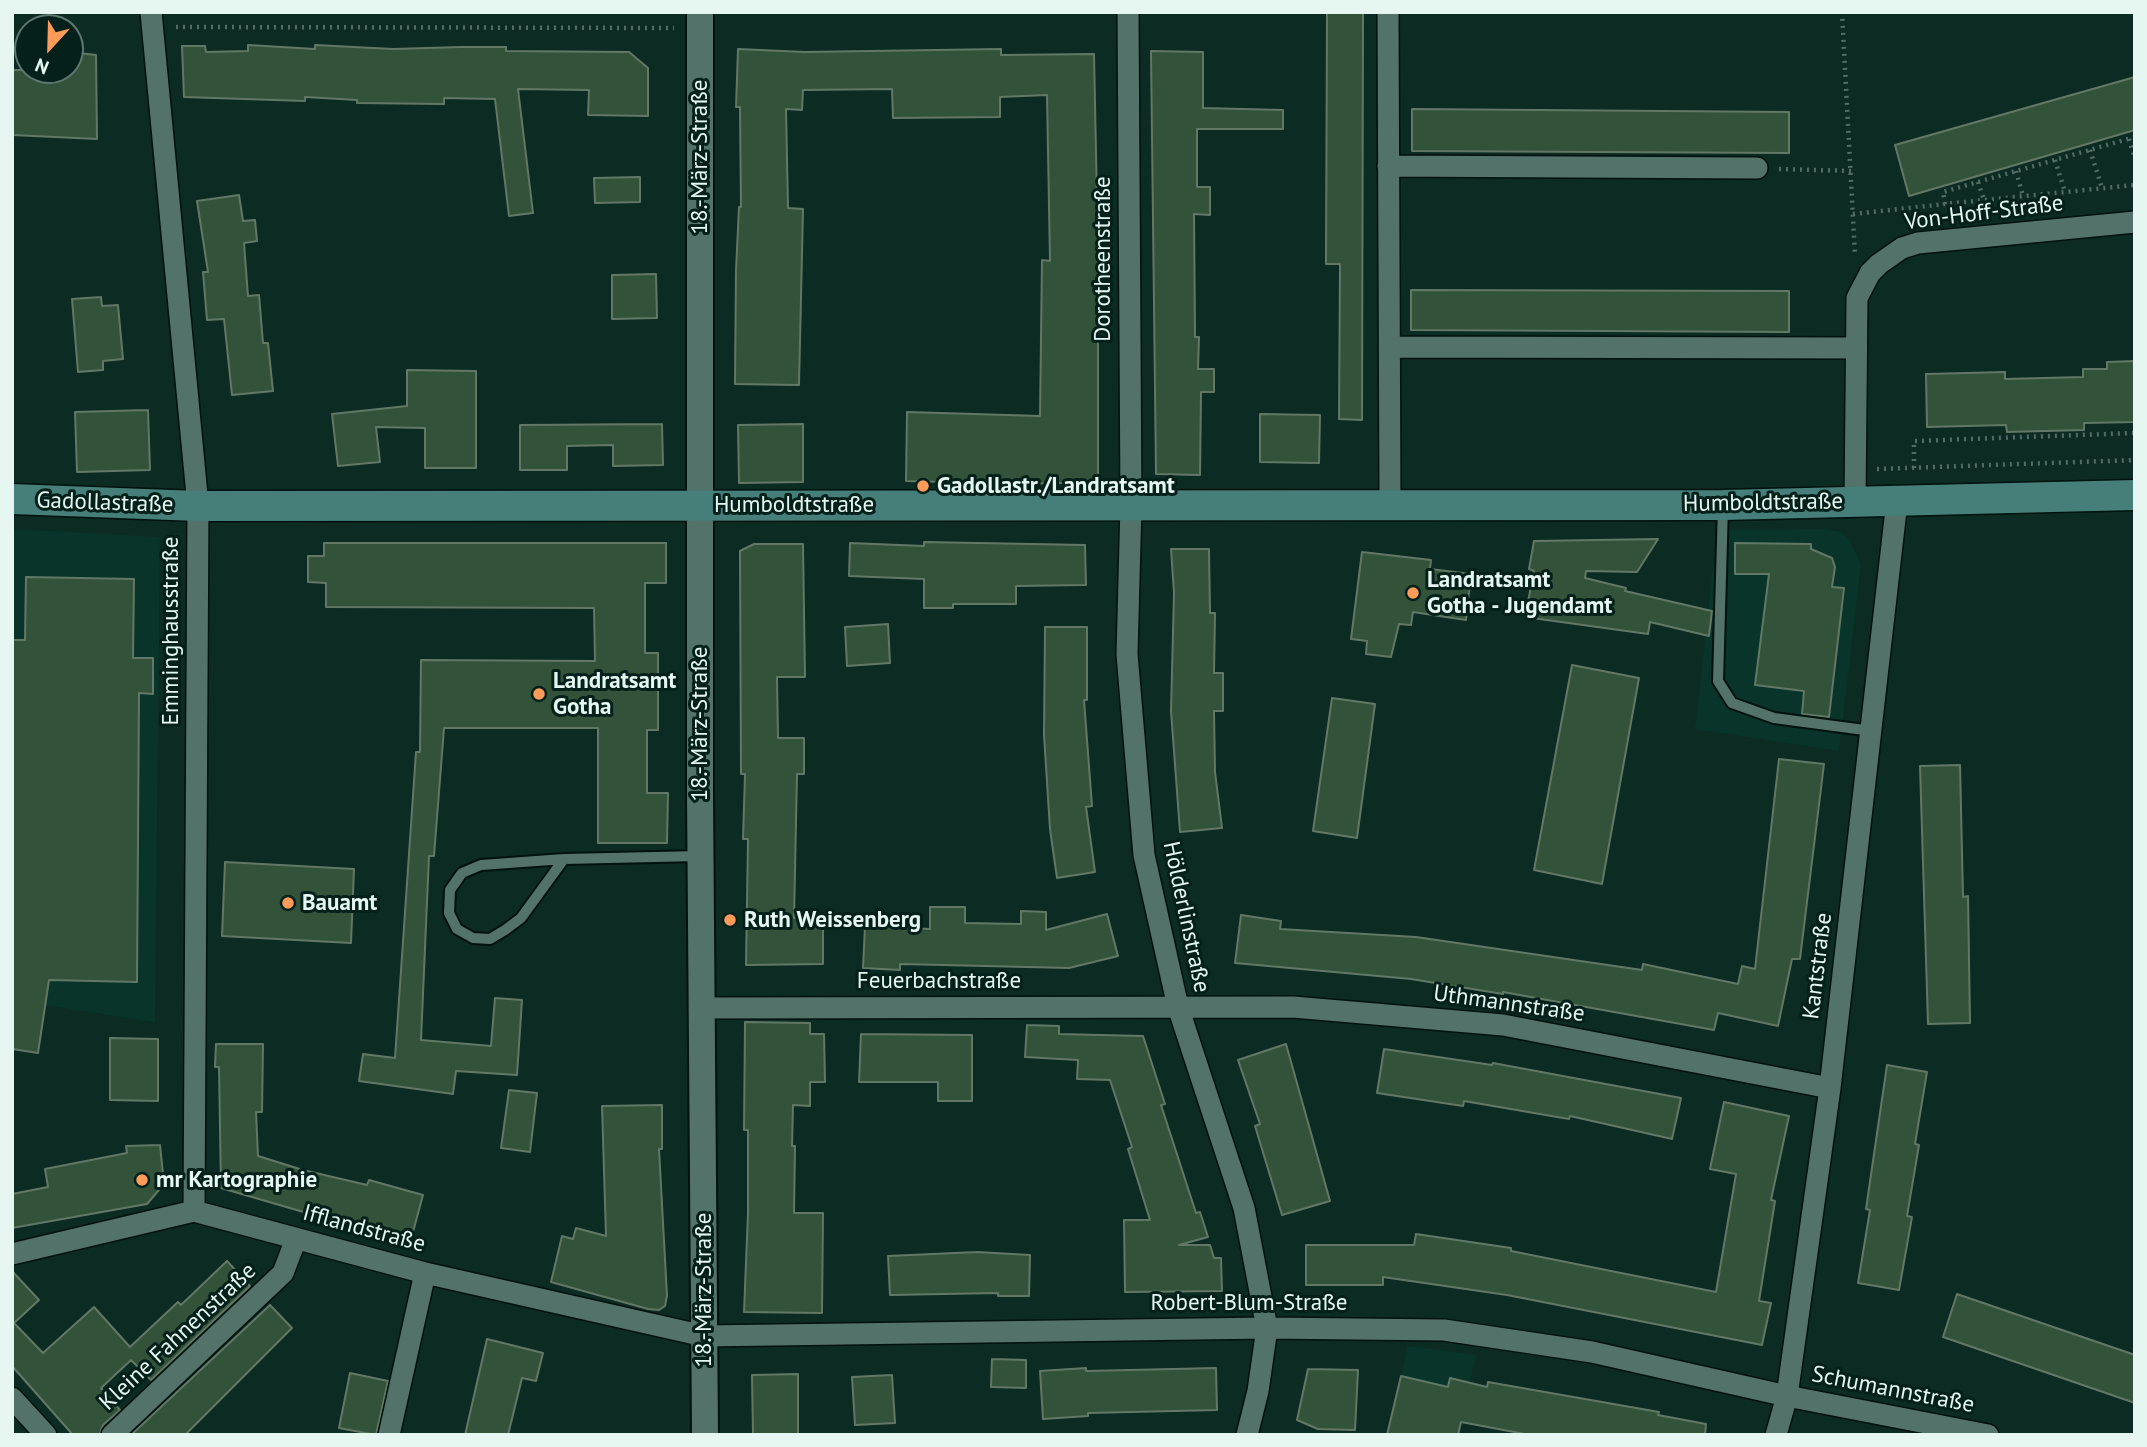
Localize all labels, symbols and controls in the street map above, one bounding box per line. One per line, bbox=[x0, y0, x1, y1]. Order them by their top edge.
north arrow bbox=[14, 14, 84, 84]
text: N bbox=[32, 53, 52, 80]
street label: 18.-März-Straße bbox=[686, 80, 714, 234]
street label: Dorotheenstraße bbox=[1089, 176, 1117, 342]
street label: Von-Hoff-Straße bbox=[1903, 190, 2065, 236]
place label: Gadollastr./Landratsamt bbox=[937, 472, 1175, 500]
marker: Gadollastr./Landratsamt bbox=[915, 478, 931, 494]
street label: Gadollastraße bbox=[36, 487, 174, 519]
street label: Humboldtstraße bbox=[1683, 488, 1843, 518]
street label: Humboldtstraße bbox=[714, 491, 874, 519]
street label: Emminghausstraße bbox=[157, 537, 185, 725]
place label: Landratsamt Gotha - Jugendamt bbox=[1427, 566, 1612, 620]
marker: Landratsamt Gotha - Jugendamt bbox=[1405, 585, 1421, 601]
street label: 18.-März-Straße bbox=[686, 647, 714, 801]
place label: Landratsamt Gotha bbox=[553, 667, 676, 721]
marker: Landratsamt Gotha bbox=[531, 686, 547, 702]
street label: Hölderlinstraße bbox=[1157, 839, 1215, 995]
place label: Bauamt bbox=[302, 889, 377, 917]
marker: Bauamt bbox=[280, 895, 296, 911]
place label: Ruth Weissenberg bbox=[744, 906, 921, 934]
street label: Kantstraße bbox=[1798, 911, 1838, 1021]
marker: Ruth Weissenberg bbox=[722, 912, 738, 928]
street label: Feuerbachstraße bbox=[857, 967, 1021, 995]
street label: Uthmannstraße bbox=[1432, 980, 1586, 1028]
place label: mr Kartographie bbox=[156, 1166, 317, 1194]
marker: mr Kartographie bbox=[134, 1172, 150, 1188]
street label: Ifflandstraße bbox=[300, 1199, 428, 1259]
street label: 18.-März-Straße bbox=[690, 1213, 718, 1367]
street label: Kleine Fahnenstraße bbox=[94, 1257, 262, 1417]
street label: Robert-Blum-Straße bbox=[1151, 1289, 1347, 1317]
street label: Schumannstraße bbox=[1809, 1361, 1977, 1419]

